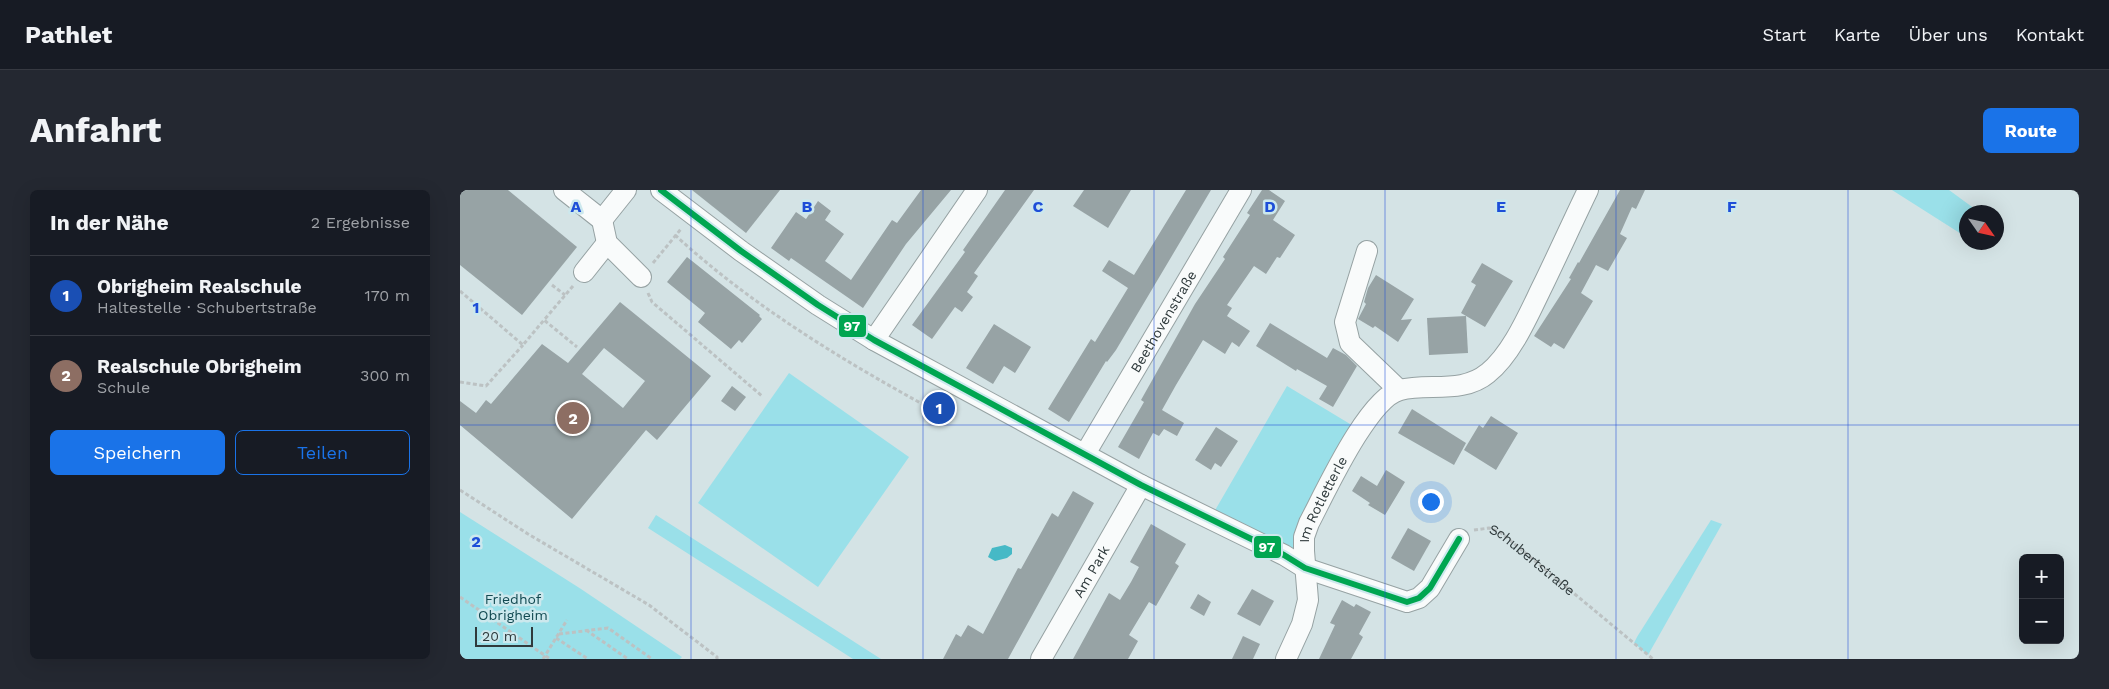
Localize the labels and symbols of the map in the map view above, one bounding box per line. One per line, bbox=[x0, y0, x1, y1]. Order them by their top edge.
text: A bbox=[571, 197, 582, 216]
text: B bbox=[802, 197, 813, 216]
text: C bbox=[1033, 197, 1044, 216]
text: D bbox=[1264, 197, 1276, 216]
text: E bbox=[1496, 197, 1506, 216]
text: F bbox=[1727, 197, 1737, 216]
north arrow bbox=[1959, 205, 2004, 250]
street label: Beethovenstraße bbox=[1127, 268, 1200, 375]
text: 1 bbox=[473, 298, 479, 317]
line badge: 97 bbox=[838, 314, 867, 338]
text: 97 bbox=[844, 318, 861, 334]
pin: 1 bbox=[923, 389, 955, 427]
pin: 2 bbox=[557, 399, 589, 437]
street label: Im Rotletterle bbox=[1296, 453, 1350, 543]
your location bbox=[1418, 489, 1444, 515]
street label: Schubertstraße bbox=[1487, 521, 1578, 599]
text: 2 bbox=[471, 532, 481, 551]
line badge: 97 bbox=[1253, 535, 1282, 559]
text: 97 bbox=[1259, 539, 1276, 555]
street label: Am Park bbox=[1070, 542, 1113, 600]
park label: Friedhof Obrigheim bbox=[478, 591, 548, 623]
scale bar bbox=[475, 624, 532, 647]

